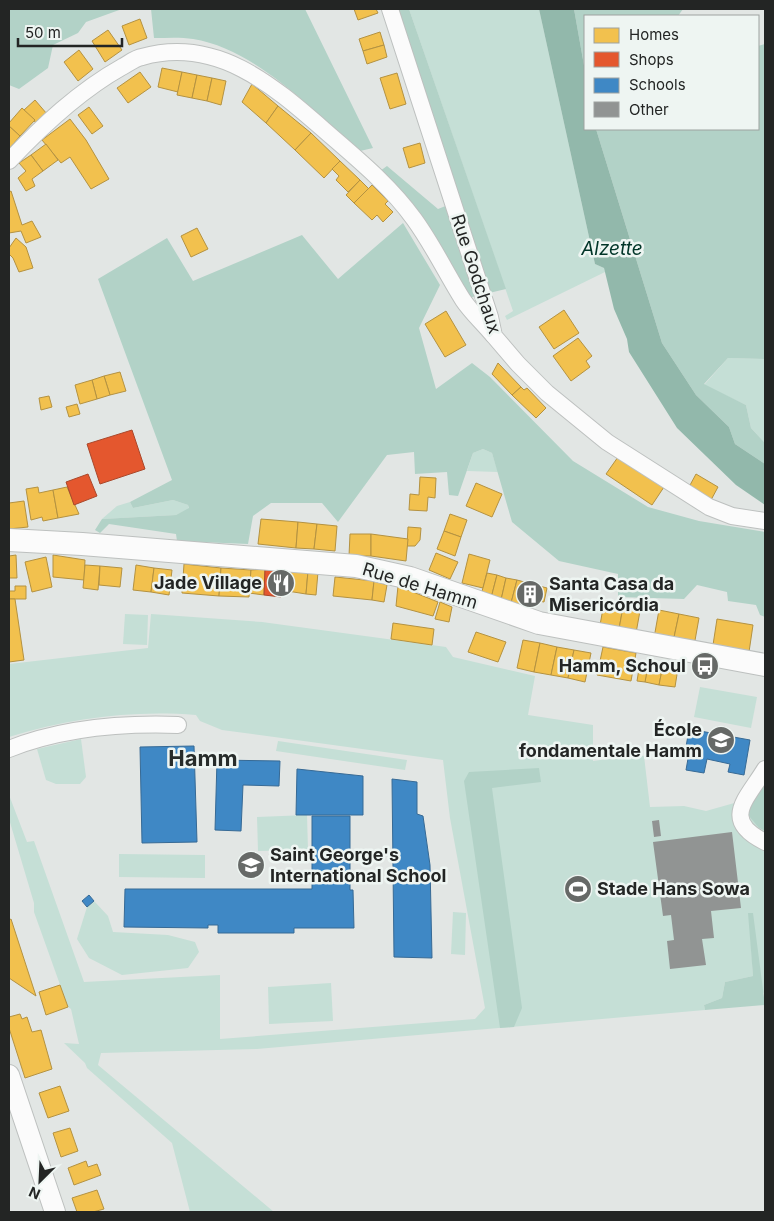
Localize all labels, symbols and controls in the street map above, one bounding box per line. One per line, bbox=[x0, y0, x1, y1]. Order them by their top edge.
scale bar bbox=[18, 15, 121, 47]
legend bbox=[584, 15, 759, 130]
text: 50 m bbox=[25, 23, 61, 42]
text: Homes bbox=[629, 25, 679, 44]
text: Shops bbox=[629, 50, 674, 69]
text: Schools bbox=[629, 75, 686, 94]
text: Other bbox=[629, 100, 669, 119]
street label: Rue Godchaux bbox=[447, 211, 506, 336]
water label: Alzette bbox=[580, 237, 643, 260]
street label: Rue de Hamm bbox=[360, 558, 480, 613]
restaurant icon: Jade Village bbox=[266, 568, 296, 598]
place label: Jade Village bbox=[154, 572, 262, 593]
place label: Santa Casa da Misericórdia bbox=[549, 573, 674, 615]
building icon: Santa Casa da Misericórdia bbox=[515, 579, 545, 609]
bus stop icon: Hamm, Schoul bbox=[690, 651, 720, 681]
place label: Hamm, Schoul bbox=[559, 655, 686, 676]
place label: École fondamentale Hamm bbox=[519, 719, 702, 761]
school or university icon: École fondamentale Hamm bbox=[706, 725, 736, 755]
district label: Hamm bbox=[168, 745, 238, 771]
place label: Saint George's International School bbox=[270, 844, 446, 886]
school or university icon: Saint George's International School bbox=[236, 850, 266, 880]
sports icon: Stade Hans Sowa bbox=[563, 874, 593, 904]
place label: Stade Hans Sowa bbox=[597, 878, 750, 899]
north arrow bbox=[15, 1156, 65, 1206]
text: N bbox=[26, 1183, 43, 1203]

